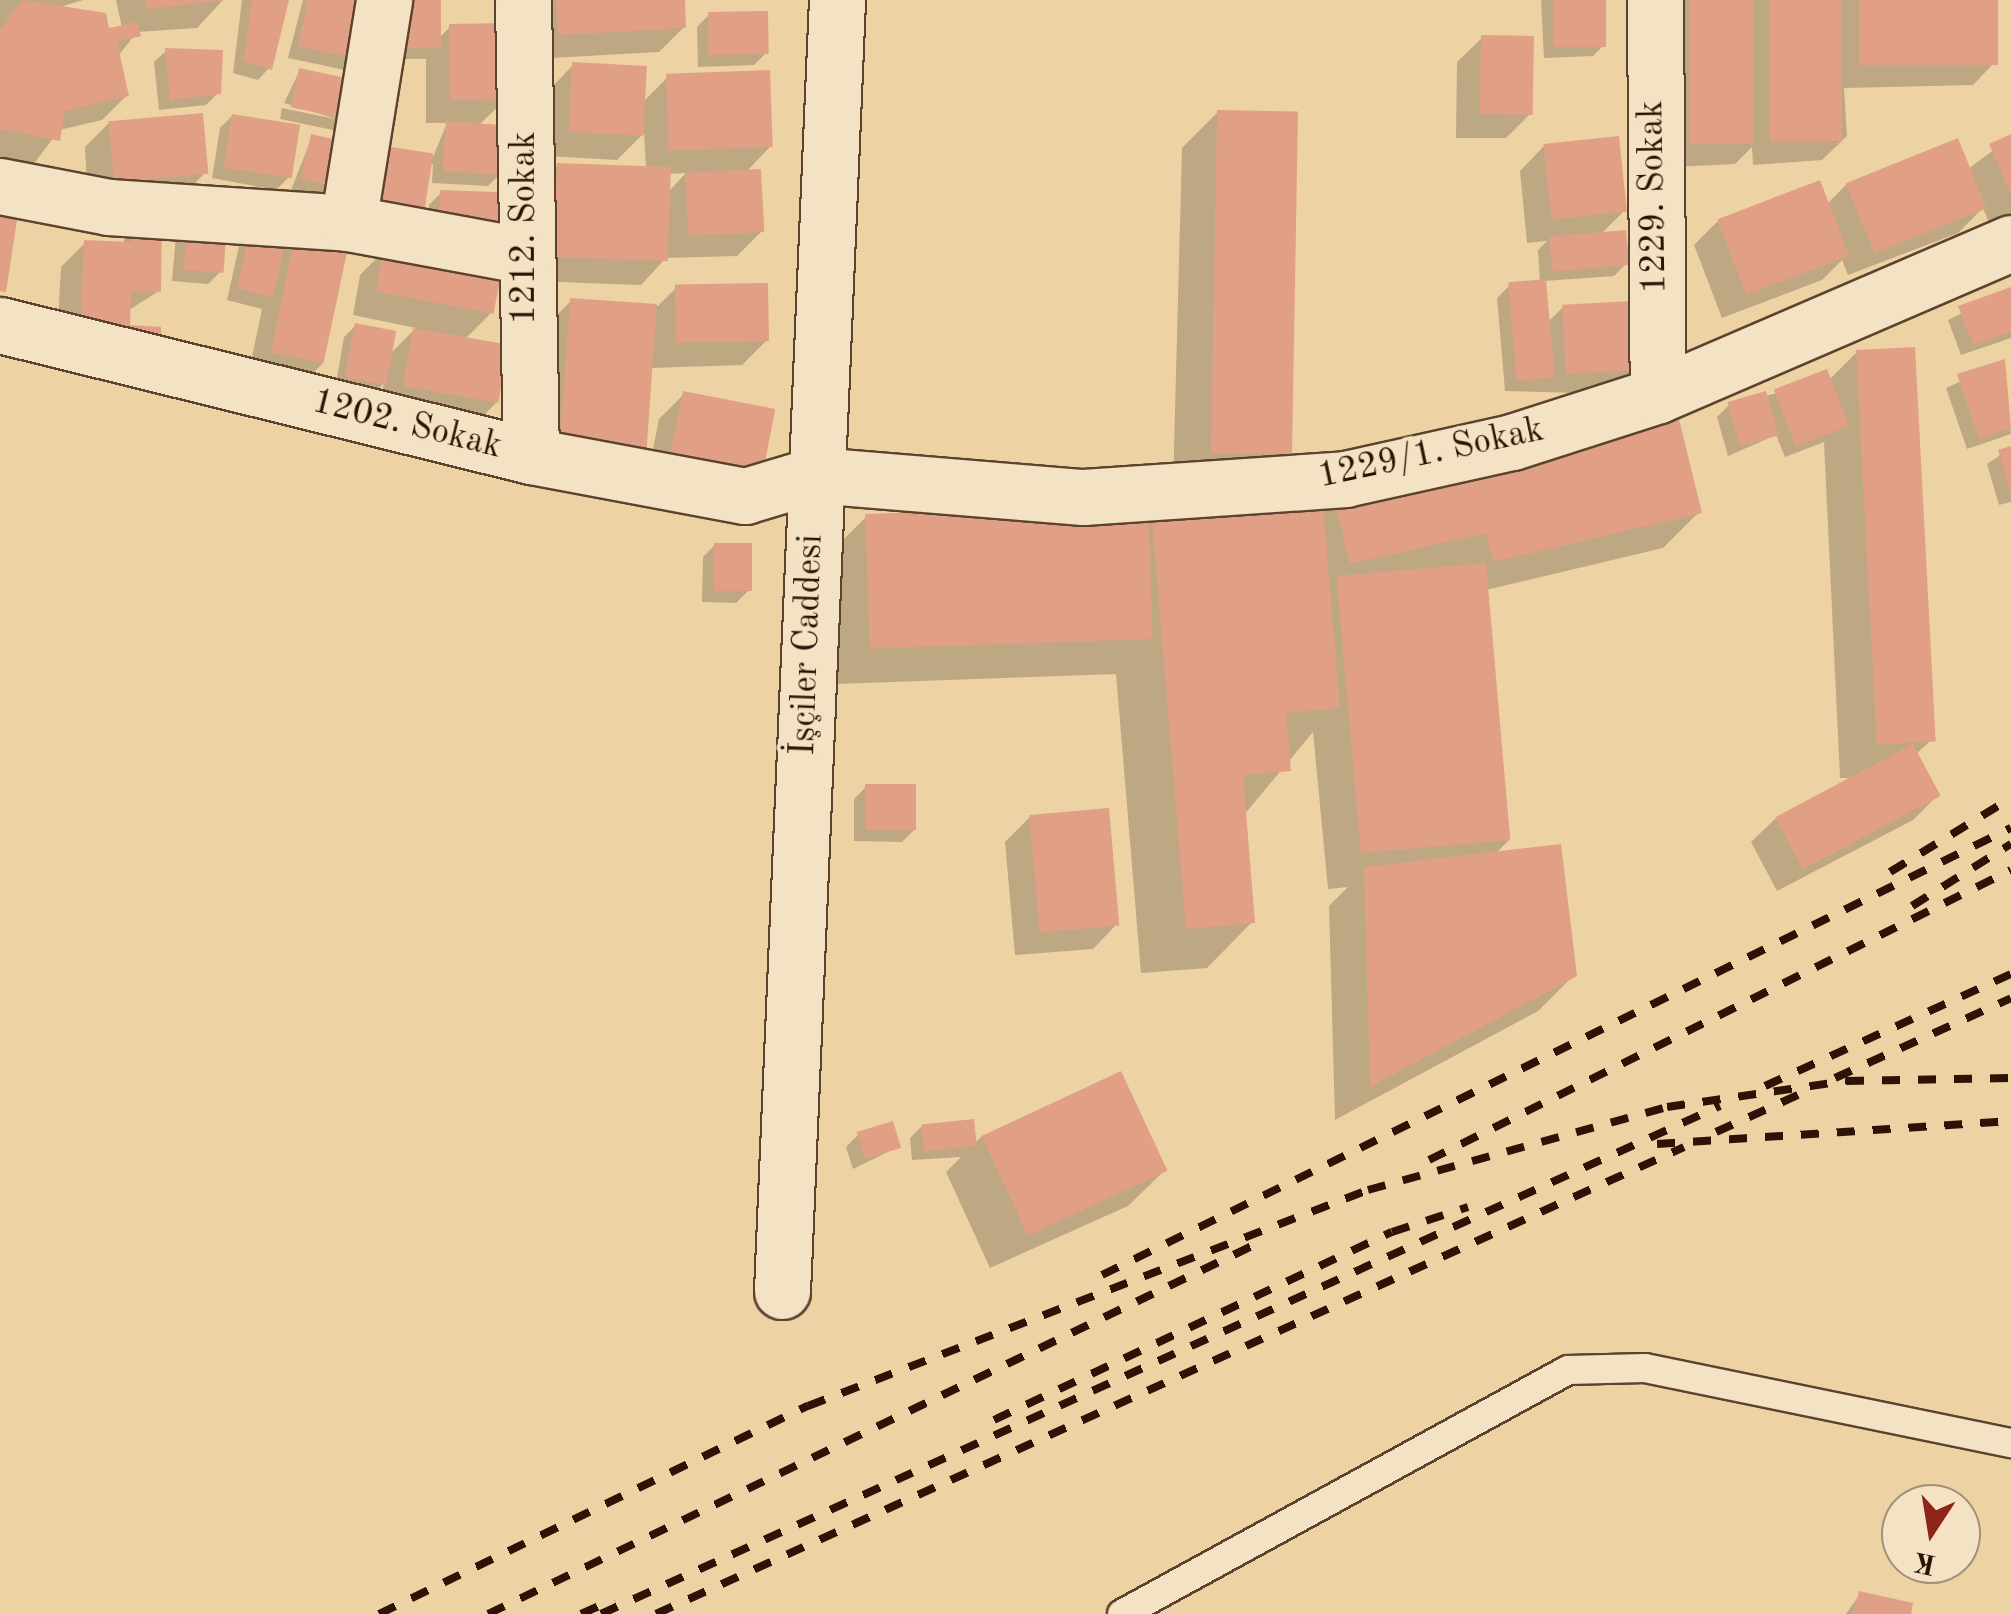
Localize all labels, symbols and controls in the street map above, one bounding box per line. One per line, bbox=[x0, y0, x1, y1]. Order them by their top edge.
street label: 1229. Sokak bbox=[1631, 100, 1677, 294]
street label: 1212. Sokak bbox=[504, 131, 546, 325]
street label: 1202. Sokak bbox=[308, 381, 506, 469]
street label: 1229/1. Sokak bbox=[1314, 410, 1548, 498]
street label: İşçiler Caddesi bbox=[783, 534, 833, 756]
north arrow bbox=[1881, 1484, 1981, 1584]
text: K bbox=[1912, 1545, 1939, 1577]

